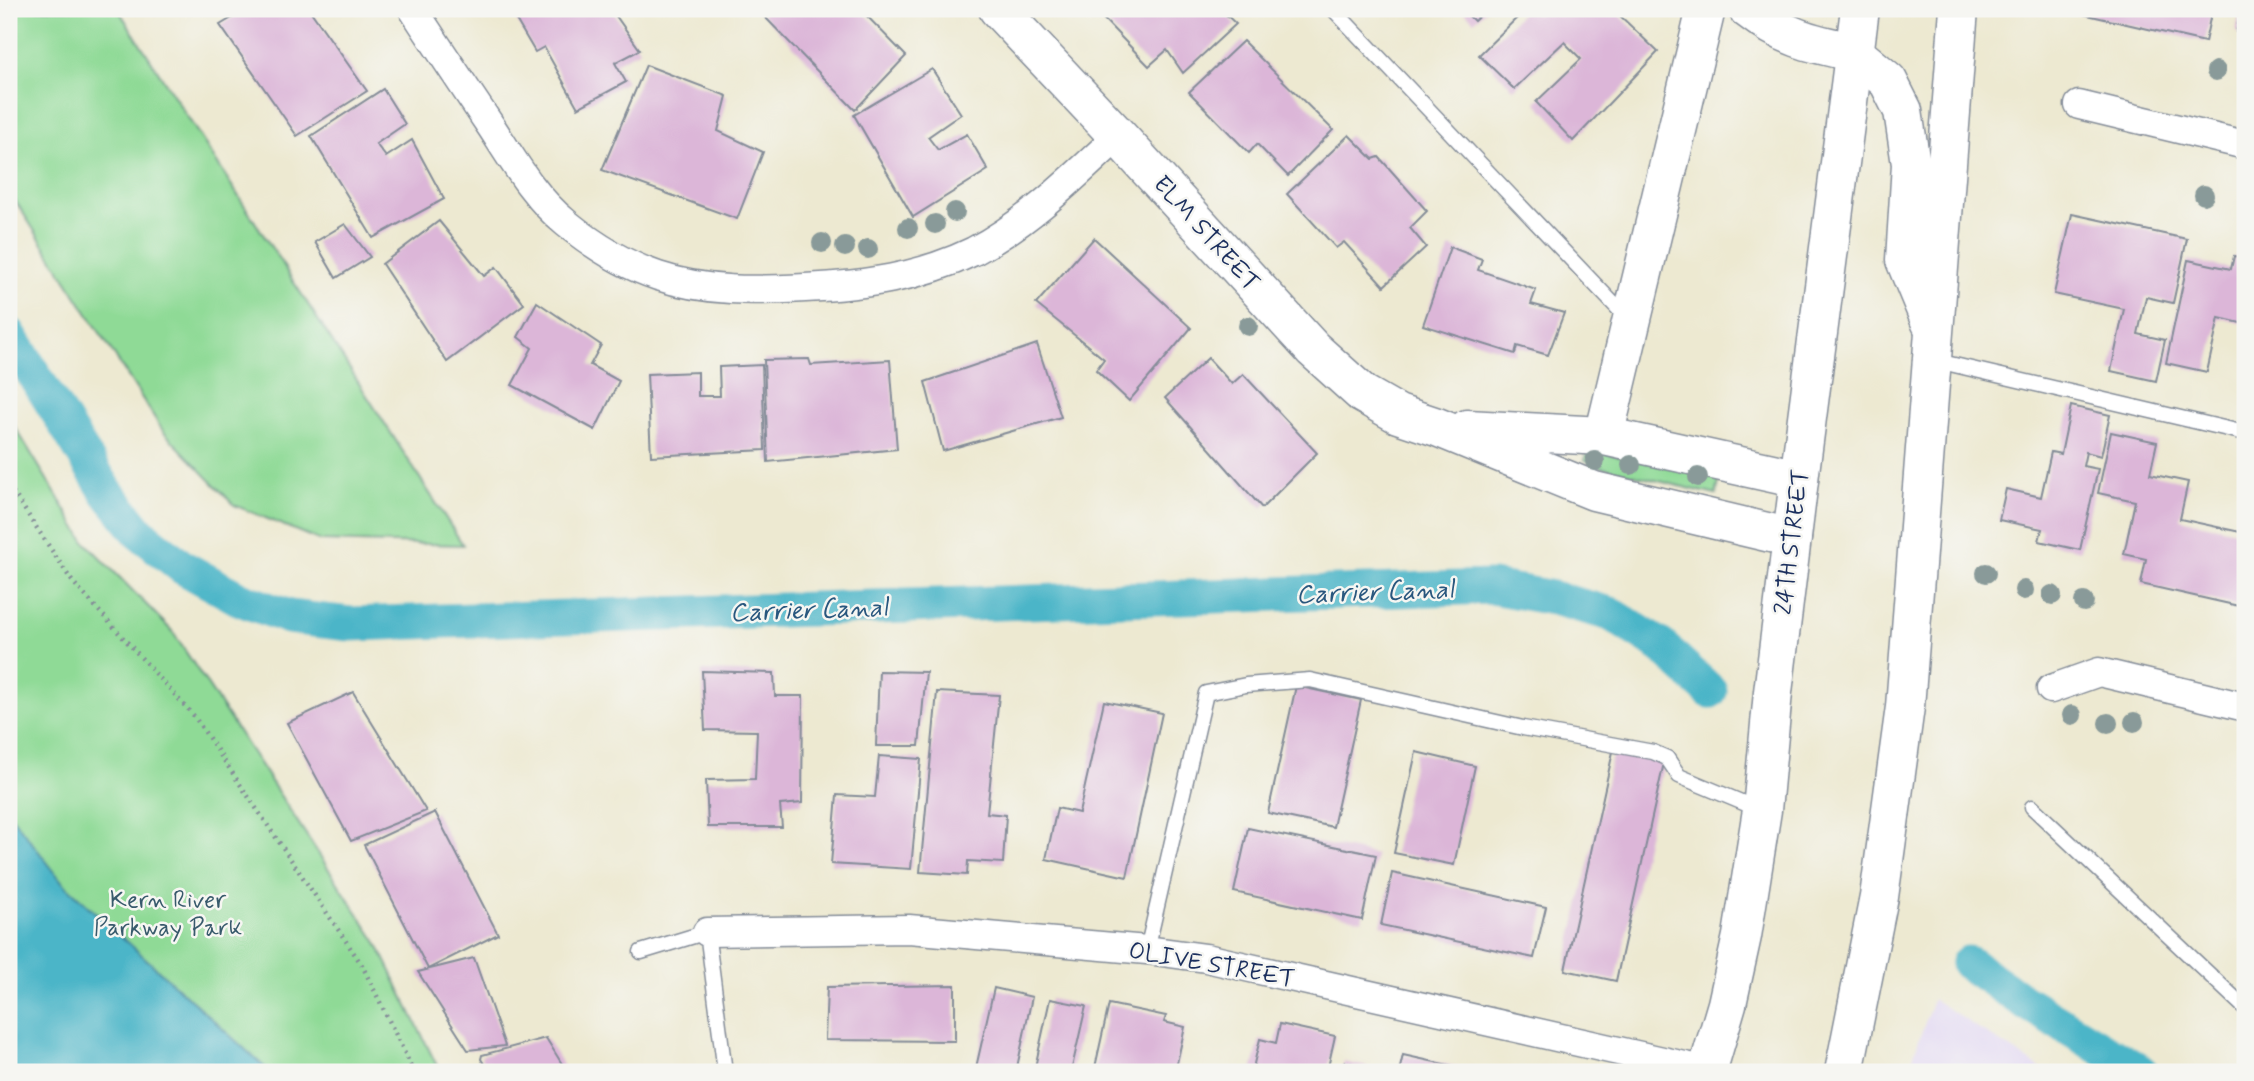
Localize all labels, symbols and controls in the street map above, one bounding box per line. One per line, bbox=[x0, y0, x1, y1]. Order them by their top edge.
street label: ELM STREET bbox=[1146, 170, 1266, 298]
street label: 24TH STREET bbox=[1768, 468, 1817, 617]
water label: Carrier Canal bbox=[1295, 573, 1456, 613]
water label: Carrier Canal bbox=[729, 591, 890, 631]
park label: Kern River Parkway Park bbox=[94, 885, 242, 944]
street label: OLIVE STREET bbox=[1126, 936, 1297, 995]

